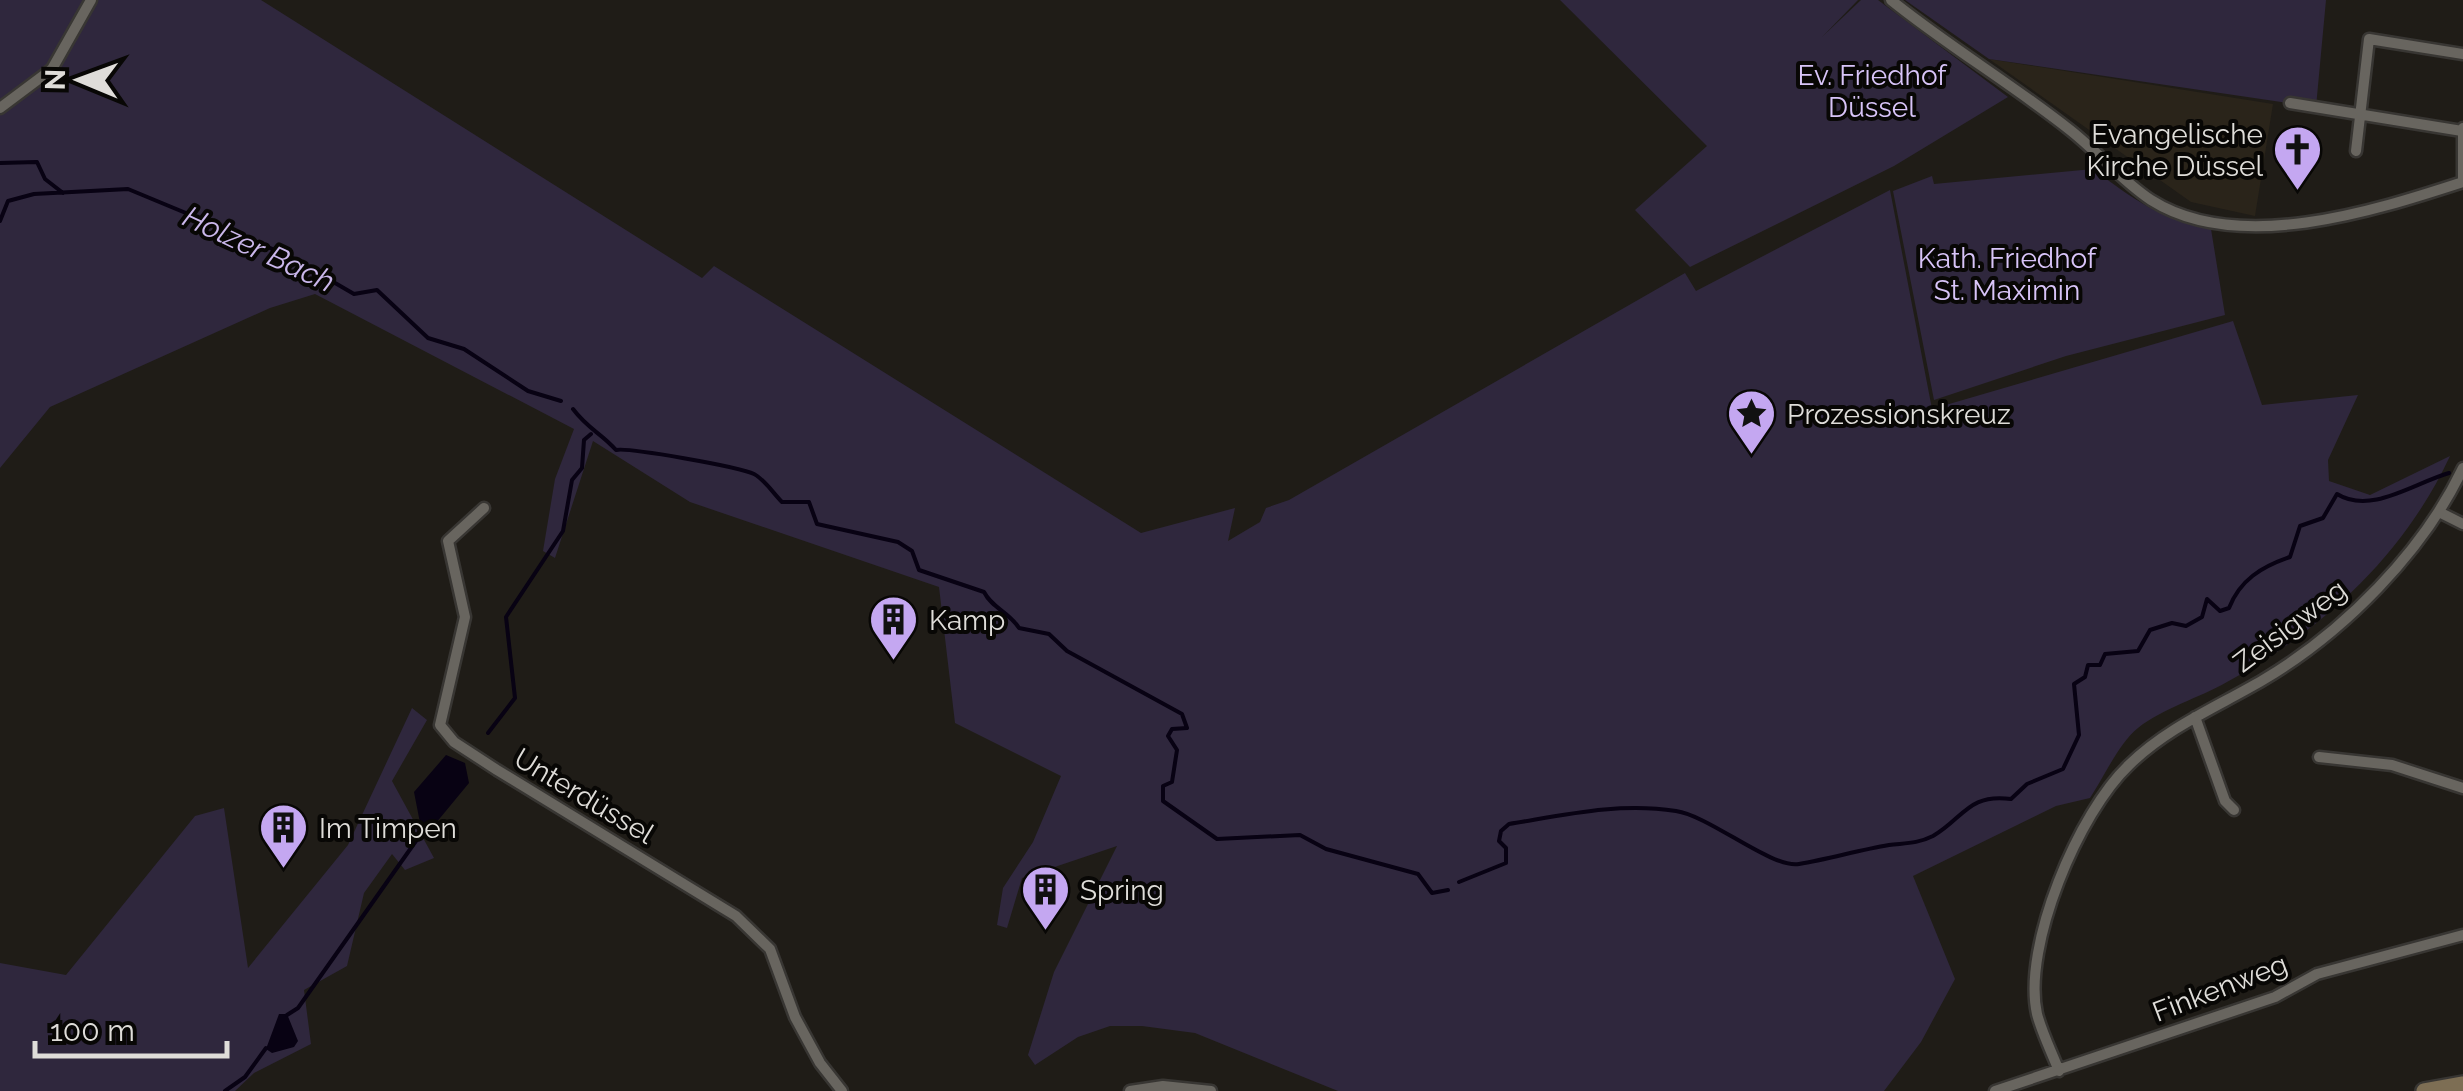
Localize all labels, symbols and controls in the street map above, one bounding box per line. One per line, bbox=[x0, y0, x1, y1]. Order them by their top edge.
north arrow bbox=[30, 30, 130, 130]
park label: Ev. Friedhof Düssel bbox=[1797, 59, 1948, 124]
text: N bbox=[39, 69, 72, 91]
place label: Evangelische Kirche Düssel bbox=[2086, 118, 2263, 183]
church icon: Evangelische Kirche Düssel bbox=[2272, 124, 2324, 192]
water label: Holzer Bach bbox=[178, 199, 340, 299]
park label: Kath. Friedhof St. Maximin bbox=[1918, 242, 2098, 307]
place icon: Prozessionskreuz bbox=[1726, 388, 1778, 456]
place label: Prozessionskreuz bbox=[1787, 398, 2011, 431]
street label: Zeisigweg bbox=[2227, 573, 2353, 679]
building icon: Kamp bbox=[868, 594, 920, 662]
place label: Kamp bbox=[929, 604, 1005, 637]
street label: Unterdüssel bbox=[508, 741, 660, 851]
building icon: Im Timpen bbox=[258, 802, 310, 870]
place label: Im Timpen bbox=[319, 812, 457, 845]
building icon: Spring bbox=[1019, 864, 1071, 932]
place label: Spring bbox=[1080, 874, 1164, 907]
street label: Finkenweg bbox=[2148, 947, 2292, 1029]
scale bar bbox=[35, 996, 228, 1058]
text: 100 m bbox=[50, 1013, 135, 1048]

